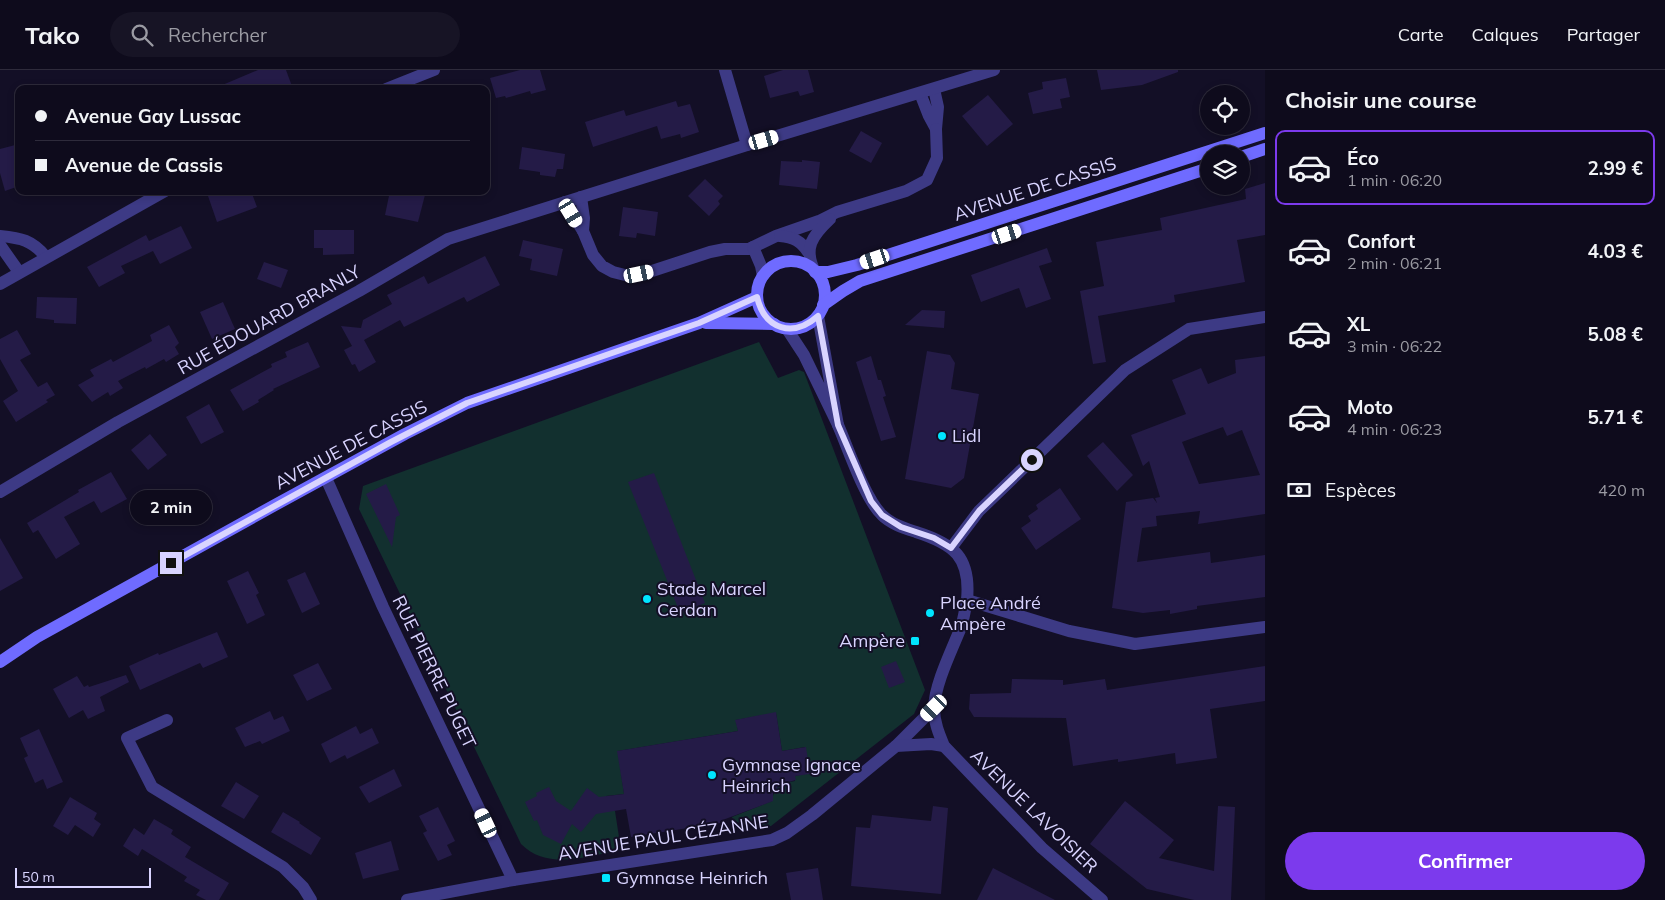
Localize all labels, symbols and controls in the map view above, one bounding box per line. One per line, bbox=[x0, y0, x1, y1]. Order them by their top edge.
search box bbox=[110, 12, 460, 57]
text: Tako bbox=[25, 20, 80, 50]
icon: search bbox=[128, 21, 156, 49]
text: Rechercher bbox=[168, 23, 267, 47]
text: Carte bbox=[1398, 23, 1444, 46]
text: Calques bbox=[1472, 23, 1539, 46]
text: Partager bbox=[1567, 23, 1640, 46]
map controls bbox=[1200, 85, 1250, 195]
button: locate bbox=[1200, 85, 1250, 135]
text: Choisir une course bbox=[1285, 86, 1477, 114]
text: Avenue Gay Lussac bbox=[65, 104, 241, 128]
car bbox=[747, 129, 780, 151]
button: layers bbox=[1200, 145, 1250, 195]
icon: car bbox=[1287, 145, 1332, 190]
text: Éco bbox=[1347, 146, 1379, 170]
street label: AVENUE DE CASSIS bbox=[951, 151, 1119, 226]
text: Avenue de Cassis bbox=[65, 153, 223, 177]
text: 2.99 € bbox=[1587, 156, 1643, 180]
text: 1 min · 06:20 bbox=[1347, 170, 1442, 190]
car bbox=[556, 196, 585, 230]
car bbox=[990, 222, 1023, 246]
icon: car bbox=[1287, 228, 1332, 273]
text: Confort bbox=[1347, 229, 1415, 253]
text: 4.03 € bbox=[1587, 239, 1643, 263]
car bbox=[858, 247, 891, 271]
text: 2 min · 06:21 bbox=[1347, 253, 1442, 273]
street label: RUE ÉDOUARD BRANLY bbox=[173, 259, 365, 379]
car bbox=[622, 264, 655, 284]
icon: car bbox=[1287, 311, 1332, 356]
text: XL bbox=[1347, 312, 1370, 336]
text: 5.08 € bbox=[1587, 322, 1643, 346]
text: 3 min · 06:22 bbox=[1347, 336, 1442, 356]
icon: car bbox=[1287, 394, 1332, 439]
street label: AVENUE DE CASSIS bbox=[271, 395, 431, 494]
text: Moto bbox=[1347, 395, 1393, 419]
text: 5.71 € bbox=[1587, 405, 1643, 429]
text: 4 min · 06:23 bbox=[1347, 419, 1442, 439]
place label: Lidl bbox=[952, 424, 981, 447]
marker: Lidl bbox=[936, 430, 948, 442]
route start bbox=[1021, 449, 1043, 471]
icon: cash bbox=[1285, 476, 1313, 504]
text: Espèces bbox=[1325, 478, 1396, 502]
text: 420 m bbox=[1598, 480, 1645, 500]
callout: 2 min bbox=[130, 490, 212, 526]
text: 2 min bbox=[150, 497, 192, 517]
route end bbox=[160, 552, 182, 574]
place label: Stade Marcel Cerdan bbox=[657, 577, 766, 621]
place label: Place André Ampère bbox=[940, 591, 1041, 635]
street label: RUE PIERRE PUGET bbox=[387, 592, 482, 752]
marker: Stade Marcel Cerdan bbox=[641, 593, 653, 605]
marker: Place André Ampère bbox=[924, 607, 936, 619]
place label: Ampère bbox=[839, 629, 905, 652]
marker: Ampère bbox=[909, 635, 921, 647]
car bbox=[918, 692, 949, 724]
street label: AVENUE LAVOISIER bbox=[966, 744, 1103, 878]
place label: Gymnase Ignace Heinrich bbox=[722, 753, 861, 797]
marker: Gymnase Ignace Heinrich bbox=[706, 769, 718, 781]
car bbox=[472, 806, 499, 840]
street label: AVENUE PAUL CÉZANNE bbox=[556, 810, 770, 865]
button: Confirmer bbox=[1285, 832, 1645, 890]
scale bar bbox=[15, 865, 151, 888]
place label: Gymnase Heinrich bbox=[616, 866, 768, 889]
text: 50 m bbox=[22, 868, 55, 886]
marker: Gymnase Heinrich bbox=[600, 872, 612, 884]

